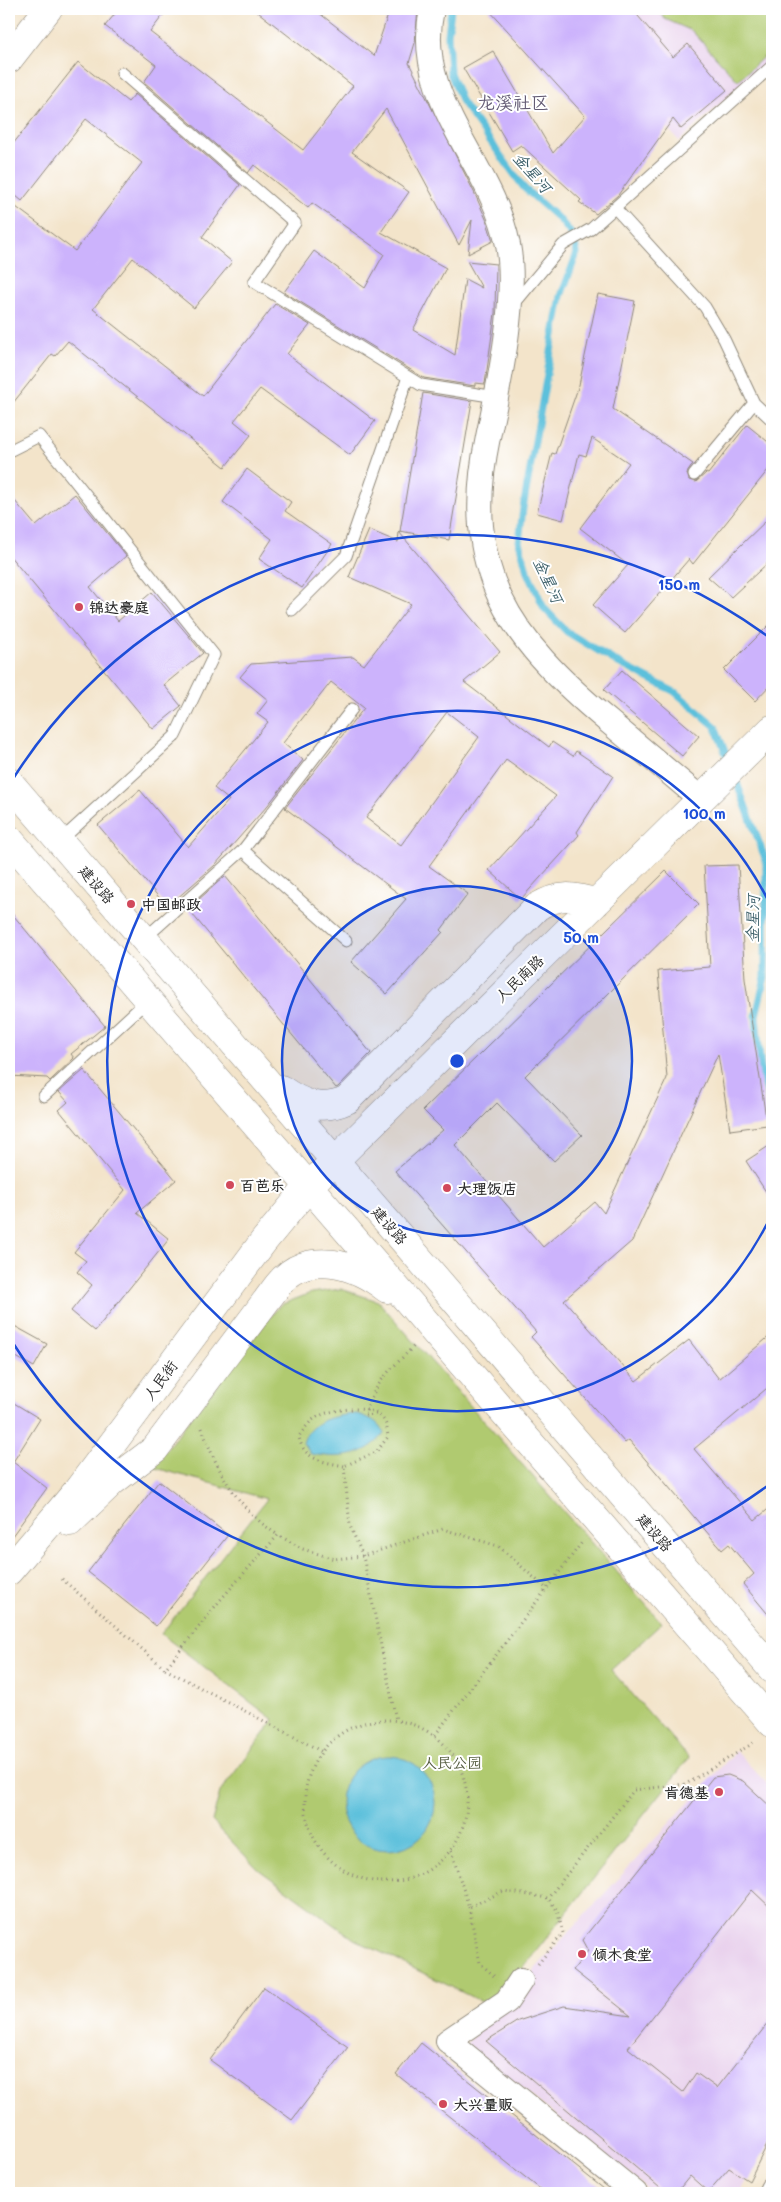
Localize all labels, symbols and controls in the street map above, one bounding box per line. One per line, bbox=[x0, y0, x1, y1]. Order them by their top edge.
district label: 龙溪社区 bbox=[477, 90, 549, 114]
water label: 金星河 bbox=[509, 147, 559, 199]
water label: 金星河 bbox=[529, 554, 570, 609]
text: 150 m bbox=[658, 574, 700, 594]
place label: 锦达豪庭 bbox=[89, 597, 149, 617]
marker: 锦达豪庭 bbox=[73, 601, 85, 613]
text: 100 m bbox=[682, 803, 726, 823]
street label: 建设路 bbox=[75, 860, 119, 908]
water label: 金星河 bbox=[741, 892, 763, 943]
place label: 中国邮政 bbox=[141, 894, 201, 914]
marker: 中国邮政 bbox=[125, 898, 137, 910]
text: 50 m bbox=[563, 927, 599, 947]
street label: 人民南路 bbox=[490, 950, 548, 1006]
centre of rings bbox=[448, 1052, 466, 1070]
place label: 百芭乐 bbox=[240, 1175, 285, 1195]
place label: 大理饭店 bbox=[457, 1178, 517, 1198]
marker: 百芭乐 bbox=[224, 1179, 236, 1191]
marker: 大理饭店 bbox=[441, 1182, 453, 1194]
street label: 建设路 bbox=[368, 1201, 412, 1249]
street label: 人民街 bbox=[138, 1356, 182, 1404]
street label: 建设路 bbox=[633, 1508, 677, 1556]
park label: 人民公园 bbox=[422, 1752, 482, 1772]
place label: 肯德基 bbox=[664, 1782, 709, 1802]
marker: 肯德基 bbox=[713, 1786, 725, 1798]
place label: 倾木食堂 bbox=[592, 1944, 652, 1964]
marker: 倾木食堂 bbox=[576, 1948, 588, 1960]
place label: 大兴量贩 bbox=[453, 2094, 513, 2114]
marker: 大兴量贩 bbox=[437, 2098, 449, 2110]

